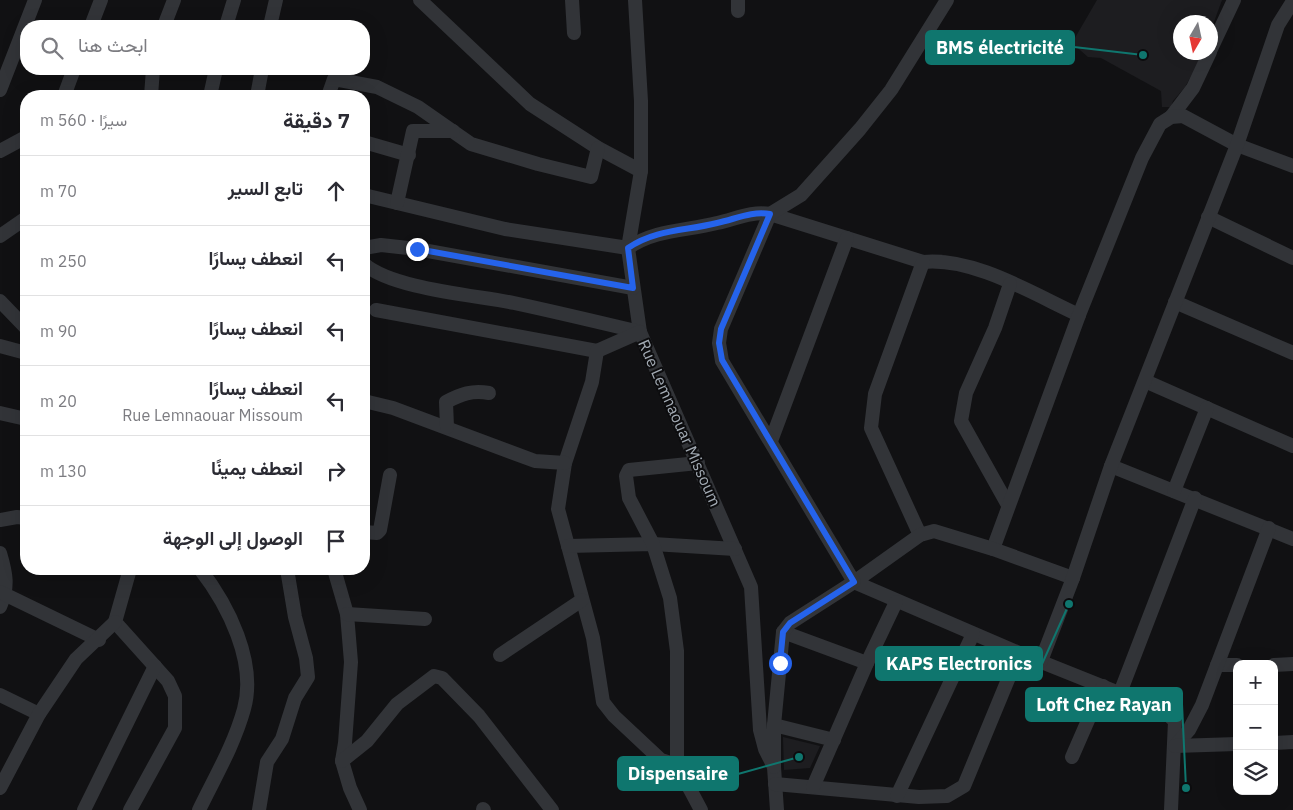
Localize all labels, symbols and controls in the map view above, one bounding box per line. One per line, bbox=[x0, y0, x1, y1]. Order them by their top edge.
north arrow bbox=[1173, 15, 1218, 60]
search box bbox=[20, 20, 370, 75]
callout: BMS électricité bbox=[926, 31, 1074, 64]
text: ابحث هنا bbox=[78, 33, 148, 57]
icon: search bbox=[38, 34, 66, 62]
text: BMS électricité bbox=[936, 36, 1064, 59]
text: 7 دقيقة bbox=[283, 106, 350, 134]
text: سيرًا · 560 m bbox=[40, 110, 127, 130]
text: تابع السير bbox=[228, 176, 303, 200]
icon: ahead bbox=[322, 177, 350, 205]
text: 70 m bbox=[40, 181, 77, 201]
route end bbox=[406, 238, 429, 261]
text: انعطف يسارًا bbox=[209, 246, 303, 270]
icon: left bbox=[322, 247, 350, 275]
text: 250 m bbox=[40, 251, 87, 271]
text: انعطف يسارًا bbox=[209, 316, 303, 340]
icon: left bbox=[322, 317, 350, 345]
text: 90 m bbox=[40, 321, 77, 341]
street label: Rue Lemnaouar Missoum bbox=[634, 336, 726, 510]
text: انعطف يسارًا bbox=[209, 376, 303, 400]
icon: left bbox=[322, 387, 350, 415]
text: 20 m bbox=[40, 391, 77, 411]
text: Rue Lemnaouar Missoum bbox=[122, 405, 303, 425]
text: انعطف يمينًا bbox=[211, 456, 303, 480]
icon: right bbox=[322, 457, 350, 485]
text: 130 m bbox=[40, 461, 87, 481]
text: الوصول إلى الوجهة bbox=[163, 526, 303, 550]
icon: arrive bbox=[322, 527, 350, 555]
callout: KAPS Electronics bbox=[876, 647, 1042, 680]
route start bbox=[769, 652, 792, 675]
text: KAPS Electronics bbox=[886, 652, 1032, 675]
map controls bbox=[1233, 660, 1278, 795]
button: + bbox=[1233, 660, 1278, 705]
callout: Loft Chez Rayan bbox=[1026, 688, 1182, 721]
text: Loft Chez Rayan bbox=[1036, 693, 1172, 716]
button: − bbox=[1233, 705, 1278, 750]
button: layers bbox=[1233, 750, 1278, 795]
callout: Dispensaire bbox=[618, 757, 738, 790]
text: Dispensaire bbox=[628, 762, 728, 785]

